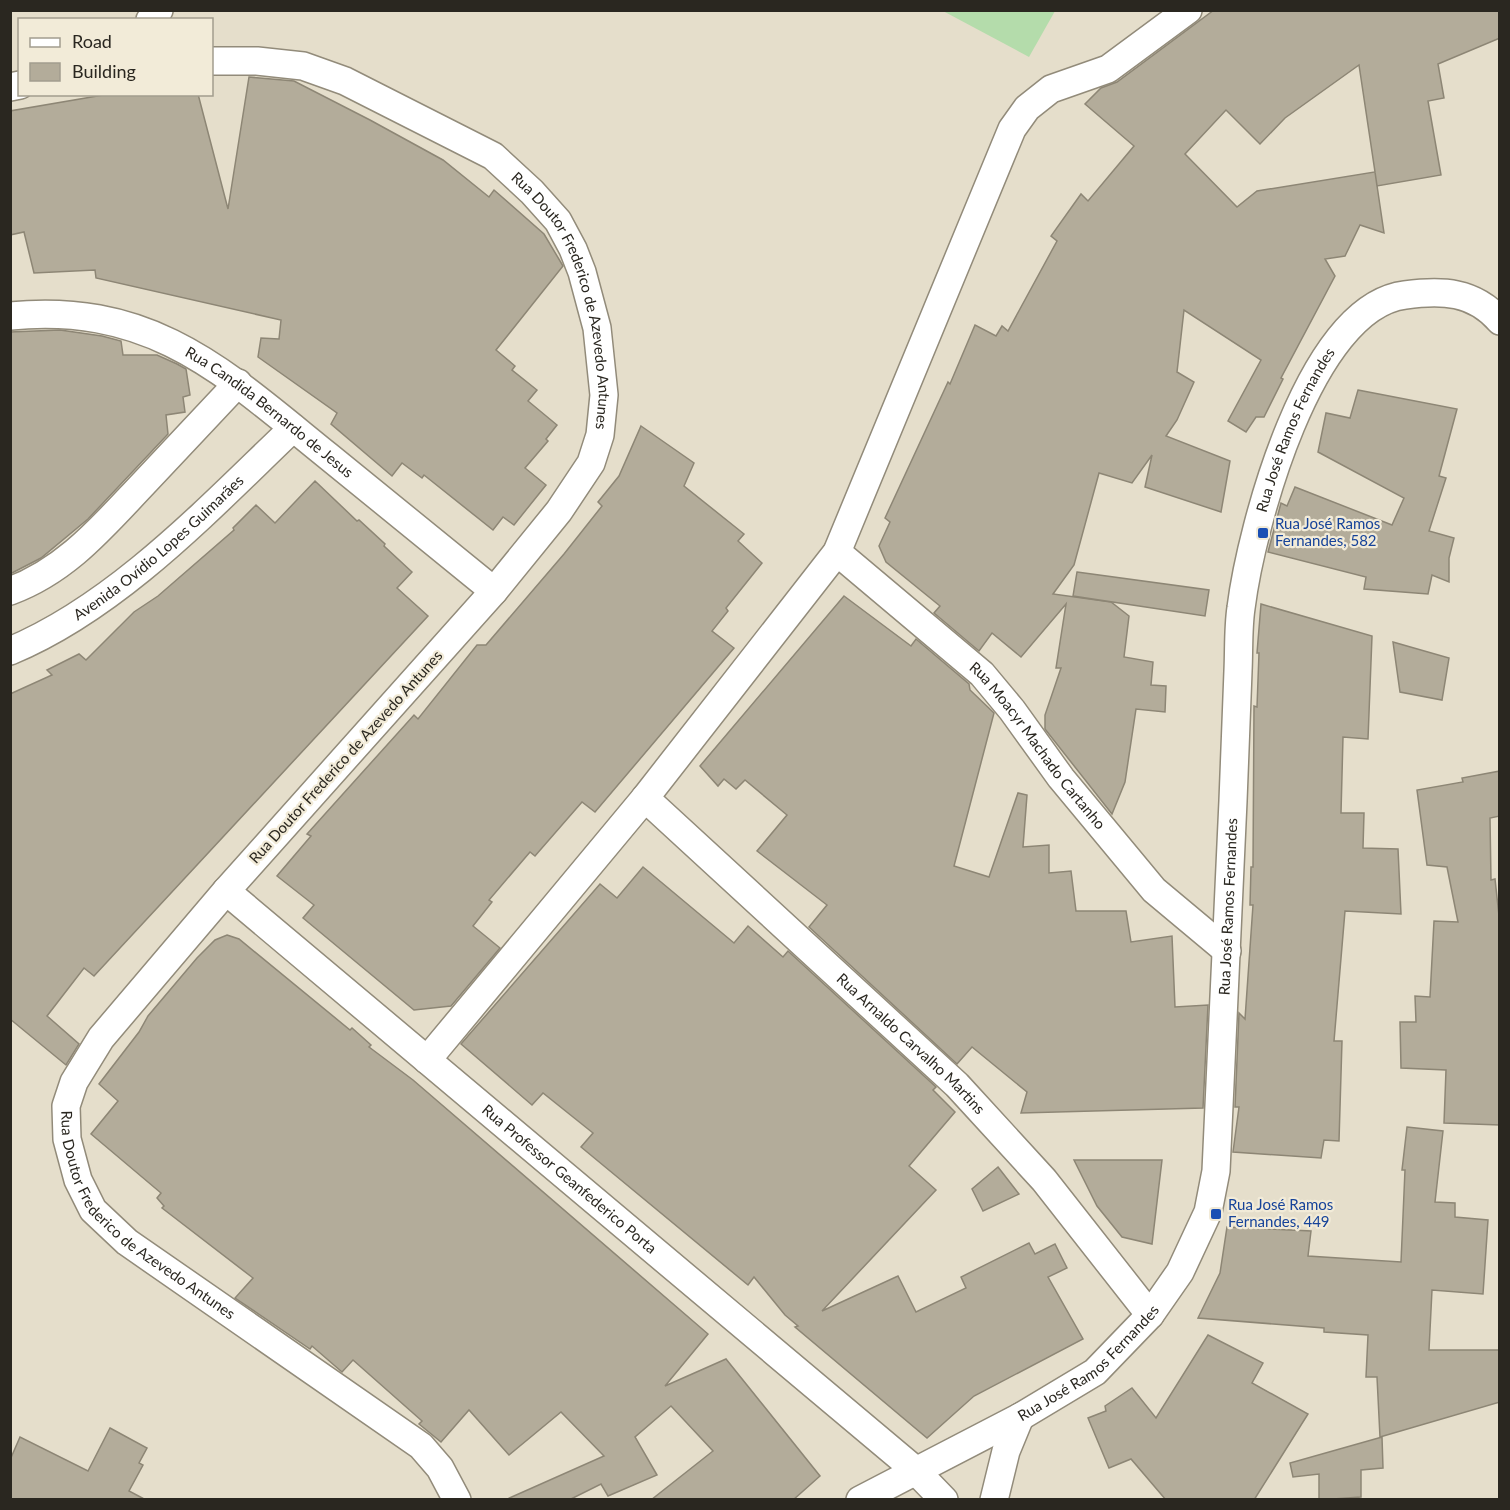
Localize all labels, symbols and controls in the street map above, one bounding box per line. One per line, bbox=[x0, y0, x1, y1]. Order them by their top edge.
legend bbox=[18, 18, 213, 96]
text: Road bbox=[72, 30, 112, 52]
text: Building bbox=[72, 60, 136, 82]
street label: Rua Doutor Frederico de Azevedo Antunes bbox=[508, 168, 614, 430]
street label: Rua Candida Bernardo de Jesus bbox=[183, 342, 357, 481]
street label: Rua José Ramos Fernandes bbox=[1252, 344, 1338, 514]
street label: Avenida Ovídio Lopes Guimarães bbox=[70, 471, 247, 623]
place label: Rua José Ramos Fernandes, 582 bbox=[1275, 514, 1380, 549]
marker: Rua José Ramos Fernandes, 582 bbox=[1256, 526, 1270, 540]
street label: Rua Doutor Frederico de Azevedo Antunes bbox=[245, 646, 446, 866]
street label: Rua Moacyr Machado Cartanho bbox=[966, 658, 1110, 832]
street label: Rua José Ramos Fernandes bbox=[1214, 818, 1240, 996]
street label: Rua Arnaldo Carvalho Martins bbox=[833, 969, 989, 1117]
street label: Rua Professor Geanfederico Porta bbox=[479, 1100, 661, 1257]
street label: Rua Doutor Frederico de Azevedo Antunes bbox=[58, 1110, 239, 1322]
place label: Rua José Ramos Fernandes, 449 bbox=[1228, 1195, 1333, 1230]
marker: Rua José Ramos Fernandes, 449 bbox=[1209, 1207, 1223, 1221]
street label: Rua José Ramos Fernandes bbox=[1014, 1301, 1162, 1424]

